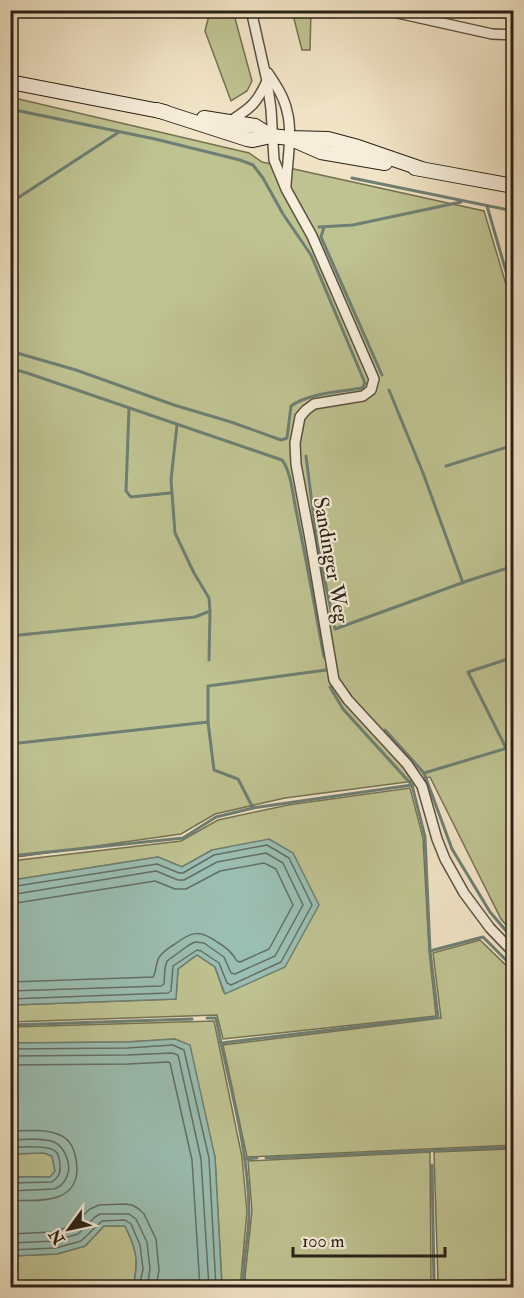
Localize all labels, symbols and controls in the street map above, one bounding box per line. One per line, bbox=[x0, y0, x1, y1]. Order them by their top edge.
street label: Sandinger Weg bbox=[307, 495, 356, 626]
north arrow bbox=[39, 1199, 99, 1259]
scale bar bbox=[293, 1220, 444, 1258]
text: N bbox=[45, 1225, 70, 1249]
text: 100 m bbox=[302, 1230, 345, 1253]

